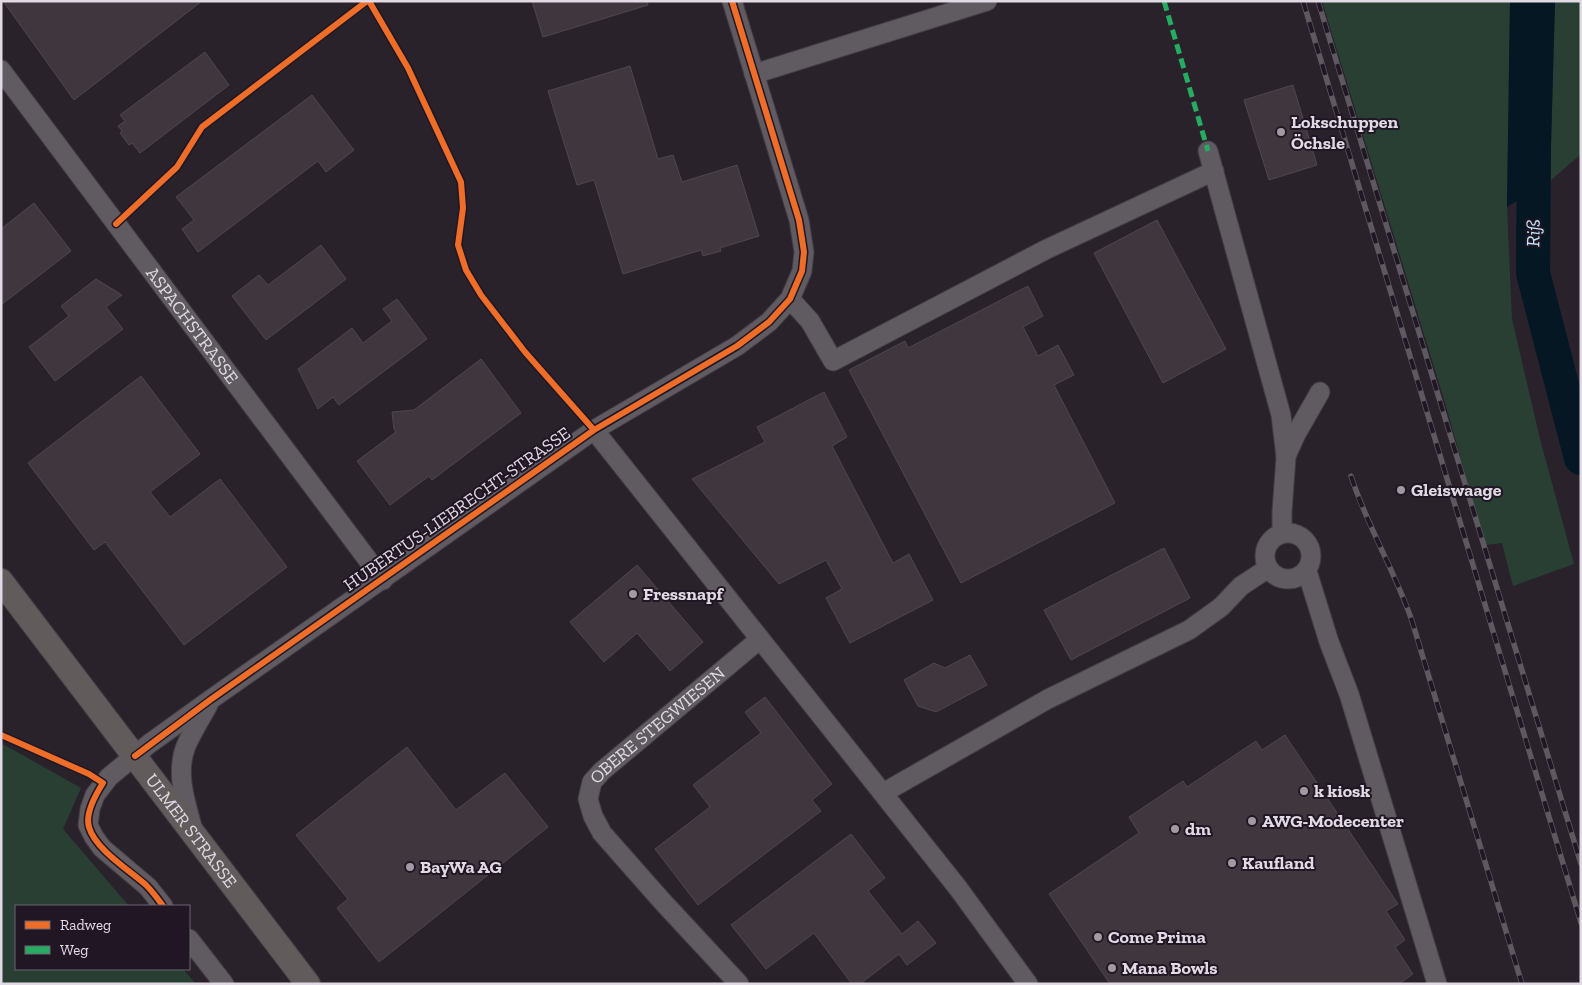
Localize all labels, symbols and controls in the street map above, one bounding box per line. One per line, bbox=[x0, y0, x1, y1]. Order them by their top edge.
place label: Lokschuppen Öchsle bbox=[1291, 111, 1398, 154]
marker: Lokschuppen Öchsle bbox=[1275, 126, 1287, 138]
water label: Riß bbox=[1521, 219, 1545, 247]
street label: ASPACHSTRASSE bbox=[141, 262, 243, 388]
street label: HUBERTUS-LIEBRECHT-STRASSE bbox=[339, 422, 575, 596]
place label: Gleiswaage bbox=[1411, 479, 1502, 501]
marker: Gleiswaage bbox=[1395, 484, 1407, 496]
place label: Fressnapf bbox=[643, 583, 724, 605]
marker: Fressnapf bbox=[627, 588, 639, 600]
street label: OBERE STEGWIESEN bbox=[585, 662, 730, 788]
street label: ULMER STRASSE bbox=[141, 769, 242, 892]
place label: k kiosk bbox=[1314, 780, 1370, 802]
marker: k kiosk bbox=[1298, 785, 1310, 797]
place label: AWG-Modecenter bbox=[1262, 810, 1404, 832]
marker: AWG-Modecenter bbox=[1246, 815, 1258, 827]
place label: dm bbox=[1185, 818, 1211, 840]
marker: dm bbox=[1169, 823, 1181, 835]
place label: Kaufland bbox=[1242, 852, 1315, 874]
place label: BayWa AG bbox=[420, 856, 502, 878]
marker: Kaufland bbox=[1226, 857, 1238, 869]
marker: BayWa AG bbox=[404, 861, 416, 873]
legend bbox=[15, 905, 190, 970]
text: Radweg bbox=[60, 916, 111, 934]
place label: Come Prima bbox=[1108, 926, 1206, 948]
marker: Come Prima bbox=[1092, 931, 1104, 943]
text: Weg bbox=[60, 941, 89, 959]
place label: Mana Bowls bbox=[1122, 957, 1218, 979]
marker: Mana Bowls bbox=[1106, 962, 1118, 974]

